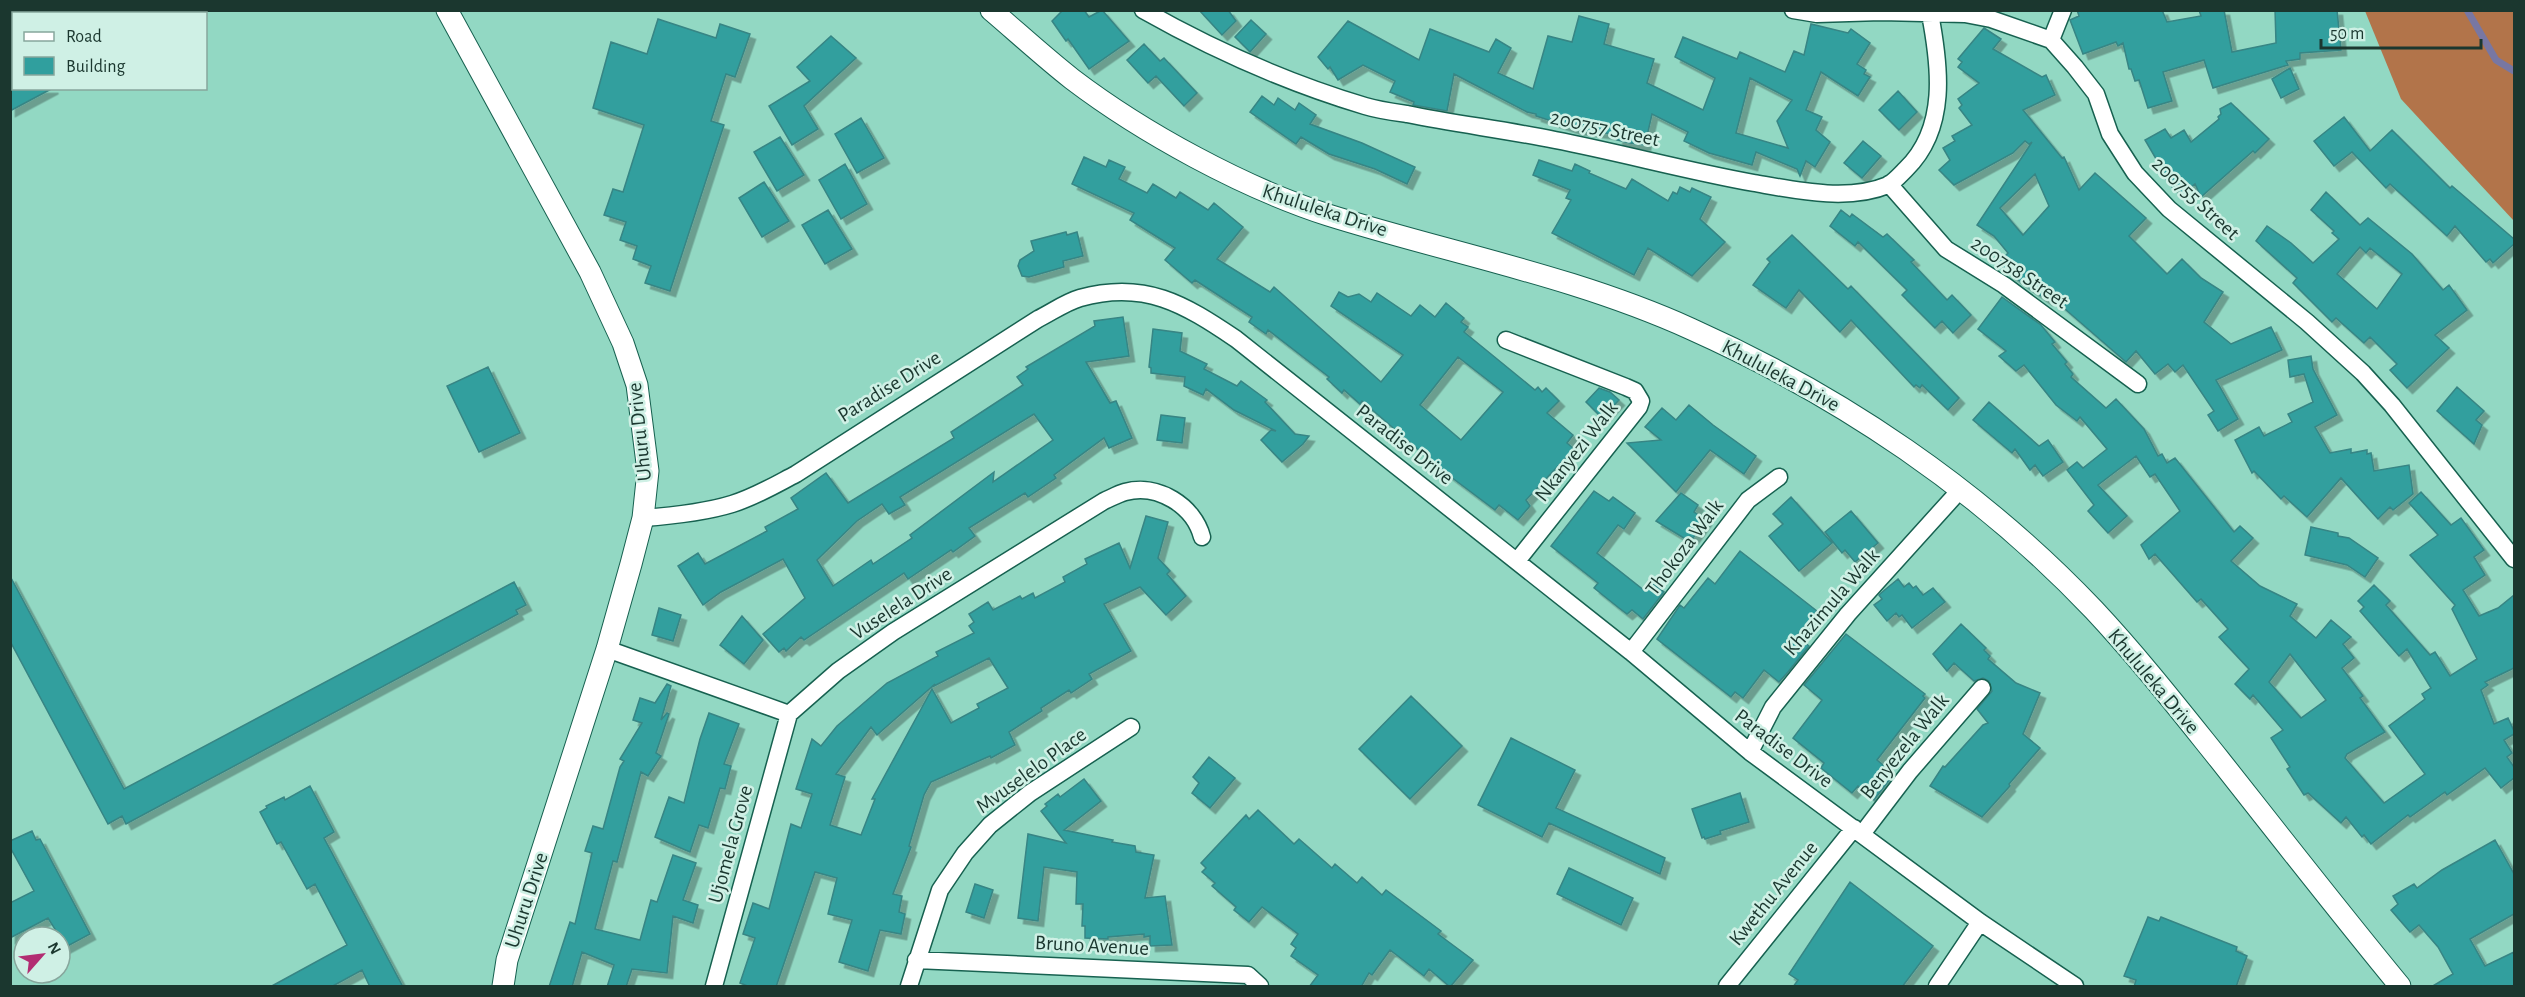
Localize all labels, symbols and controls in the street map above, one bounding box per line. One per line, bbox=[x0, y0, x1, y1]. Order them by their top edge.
legend bbox=[12, 12, 207, 90]
scale bar bbox=[2321, 12, 2482, 50]
text: 50 m bbox=[2330, 25, 2364, 43]
text: Road bbox=[66, 28, 102, 46]
text: Building bbox=[66, 58, 126, 76]
street label: 200757 Street bbox=[1548, 107, 1662, 150]
street label: 200755 Street bbox=[2148, 153, 2244, 244]
street label: Khululeka Drive bbox=[1260, 180, 1390, 241]
street label: 200758 Street bbox=[1967, 232, 2072, 313]
street label: Khululeka Drive bbox=[1718, 336, 1843, 415]
street label: Paradise Drive bbox=[834, 347, 944, 426]
street label: Uhuru Drive bbox=[624, 382, 655, 482]
street label: Nkanyezi Walk bbox=[1531, 397, 1622, 505]
street label: Paradise Drive bbox=[1352, 400, 1457, 489]
street label: Thokoza Walk bbox=[1642, 495, 1727, 599]
street label: Khazimula Walk bbox=[1780, 545, 1883, 660]
street label: Vuselela Drive bbox=[847, 563, 956, 644]
street label: Khululeka Drive bbox=[2104, 625, 2203, 738]
street label: Benyezela Walk bbox=[1856, 690, 1953, 803]
street label: Paradise Drive bbox=[1731, 705, 1837, 792]
street label: Mvuselelo Place bbox=[972, 724, 1090, 817]
street label: Ujomela Grove bbox=[705, 783, 756, 905]
street label: Kwethu Avenue bbox=[1725, 837, 1822, 949]
street label: Uhuru Drive bbox=[501, 850, 552, 951]
north arrow bbox=[12, 925, 72, 985]
street label: Bruno Avenue bbox=[1034, 932, 1150, 959]
text: N bbox=[45, 940, 64, 957]

